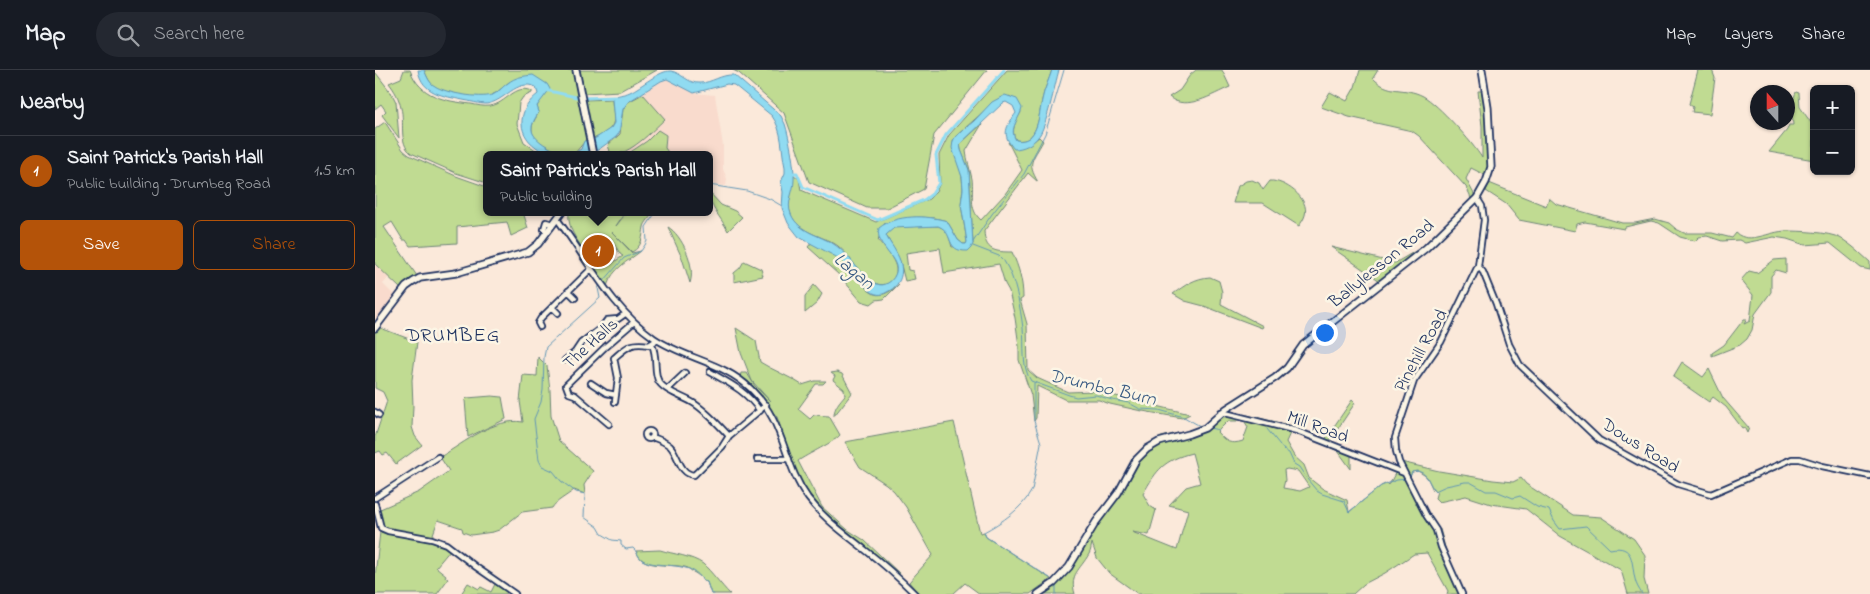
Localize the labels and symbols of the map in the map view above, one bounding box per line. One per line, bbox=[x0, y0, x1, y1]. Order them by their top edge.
north arrow bbox=[1750, 85, 1795, 130]
street label: Ballylesson Road bbox=[1323, 214, 1441, 316]
pin: 1 bbox=[582, 232, 614, 270]
water label: Lagan bbox=[827, 247, 880, 298]
street label: Pinehill Road bbox=[1388, 305, 1455, 397]
street label: The Halls bbox=[558, 312, 625, 377]
your location bbox=[1312, 320, 1338, 346]
district label: DRUMBEG bbox=[405, 322, 500, 351]
water label: Drumbo Burn bbox=[1046, 363, 1159, 414]
street label: Mill Road bbox=[1283, 405, 1352, 451]
street label: Dows Road bbox=[1595, 412, 1684, 481]

